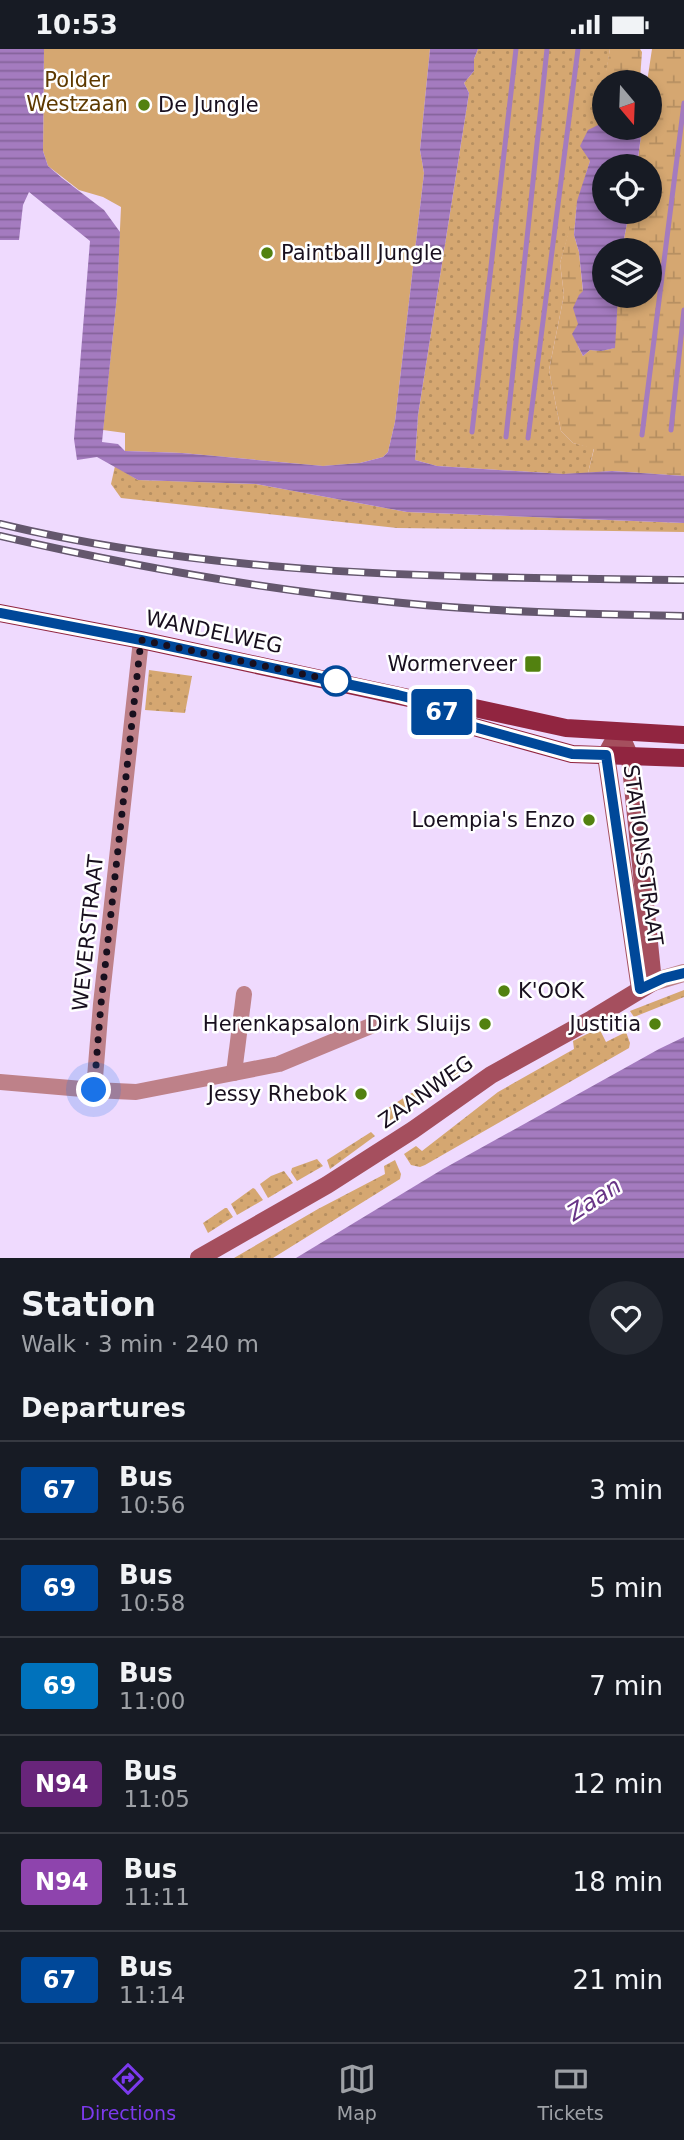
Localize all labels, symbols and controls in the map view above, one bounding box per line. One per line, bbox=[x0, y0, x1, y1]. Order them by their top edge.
text: 10:53 bbox=[35, 10, 118, 40]
park label: Polder Westzaan bbox=[26, 68, 128, 116]
north arrow bbox=[592, 70, 662, 140]
map controls bbox=[592, 70, 662, 308]
place label: De Jungle bbox=[158, 93, 259, 117]
marker: De Jungle bbox=[136, 97, 152, 113]
button: locate bbox=[592, 154, 662, 224]
button: layers bbox=[592, 238, 662, 308]
place label: Paintball Jungle bbox=[281, 241, 442, 265]
marker: Paintball Jungle bbox=[259, 245, 275, 261]
street label: WANDELWEG bbox=[143, 606, 285, 658]
place label: Wormerveer bbox=[387, 652, 517, 676]
marker: Wormerveer bbox=[523, 654, 543, 674]
unlabelled marker bbox=[321, 666, 351, 696]
line badge: 67 bbox=[410, 689, 474, 735]
text: 67 bbox=[425, 698, 459, 726]
street label: STATIONSSTRAAT bbox=[618, 763, 668, 947]
place label: Loempia's Enzo bbox=[412, 808, 575, 832]
marker: Loempia's Enzo bbox=[581, 812, 597, 828]
street label: WEVERSTRAAT bbox=[68, 854, 108, 1012]
place label: K'OOK bbox=[518, 979, 586, 1003]
marker: K'OOK bbox=[496, 983, 512, 999]
place label: Herenkapsalon Dirk Sluijs bbox=[203, 1012, 471, 1036]
place label: Justitia bbox=[568, 1012, 641, 1036]
marker: Herenkapsalon Dirk Sluijs bbox=[477, 1016, 493, 1032]
marker: Justitia bbox=[647, 1016, 663, 1032]
street label: ZAANWEG bbox=[374, 1051, 478, 1133]
your location bbox=[76, 1072, 111, 1107]
place label: Jessy Rhebok bbox=[206, 1082, 348, 1106]
marker: Jessy Rhebok bbox=[353, 1086, 369, 1102]
water label: Zaan bbox=[562, 1172, 626, 1226]
button: heart bbox=[589, 1281, 663, 1355]
text: Station bbox=[21, 1285, 156, 1324]
text: Walk · 3 min · 240 m bbox=[21, 1331, 259, 1357]
text: Departures bbox=[21, 1393, 186, 1423]
text: Bus bbox=[119, 1462, 173, 1492]
text: 3 min bbox=[589, 1475, 663, 1505]
text: 67 bbox=[43, 1476, 76, 1504]
text: 10:56 bbox=[119, 1492, 185, 1518]
text: Bus bbox=[119, 1560, 173, 1590]
text: 5 min bbox=[589, 1573, 663, 1603]
text: 69 bbox=[43, 1574, 76, 1602]
text: 10:58 bbox=[119, 1590, 185, 1616]
text: Bus bbox=[119, 1658, 173, 1688]
text: 7 min bbox=[589, 1671, 663, 1701]
text: 69 bbox=[43, 1672, 76, 1700]
text: 11:00 bbox=[119, 1688, 185, 1714]
text: Bus bbox=[123, 1756, 177, 1786]
text: 12 min bbox=[573, 1769, 663, 1799]
text: N94 bbox=[35, 1770, 88, 1798]
text: 11:05 bbox=[123, 1786, 190, 1812]
text: Bus bbox=[123, 1854, 177, 1884]
text: 18 min bbox=[573, 1867, 663, 1897]
text: N94 bbox=[35, 1868, 88, 1896]
text: 11:11 bbox=[123, 1884, 190, 1910]
text: Bus bbox=[119, 1952, 173, 1982]
text: 21 min bbox=[573, 1965, 663, 1995]
text: 67 bbox=[43, 1966, 76, 1994]
text: 11:14 bbox=[119, 1982, 185, 2008]
tab: Directions bbox=[80, 2060, 176, 2124]
tab: Map bbox=[337, 2060, 377, 2124]
tab: Tickets bbox=[538, 2060, 604, 2124]

